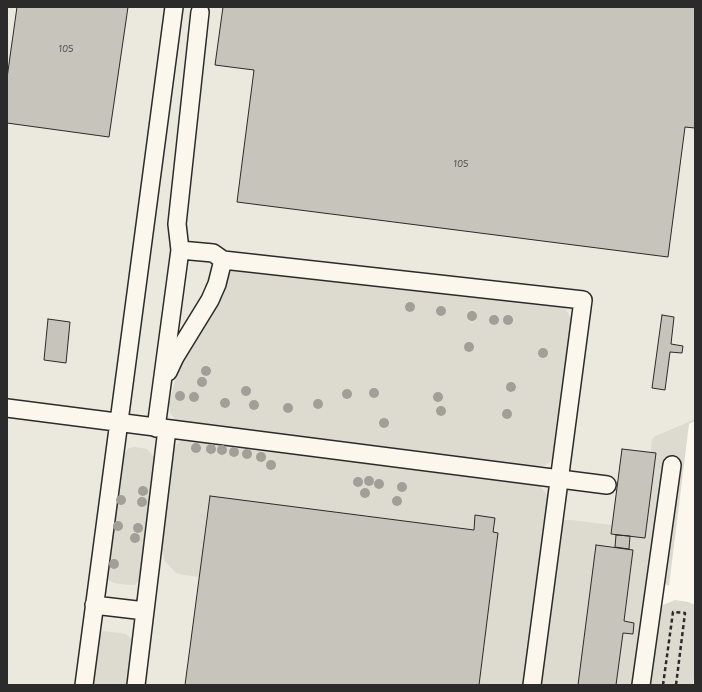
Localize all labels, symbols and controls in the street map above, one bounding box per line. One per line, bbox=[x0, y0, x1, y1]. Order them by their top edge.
house number: 105 bbox=[58, 45, 74, 55]
house number: 105 bbox=[453, 160, 469, 170]

